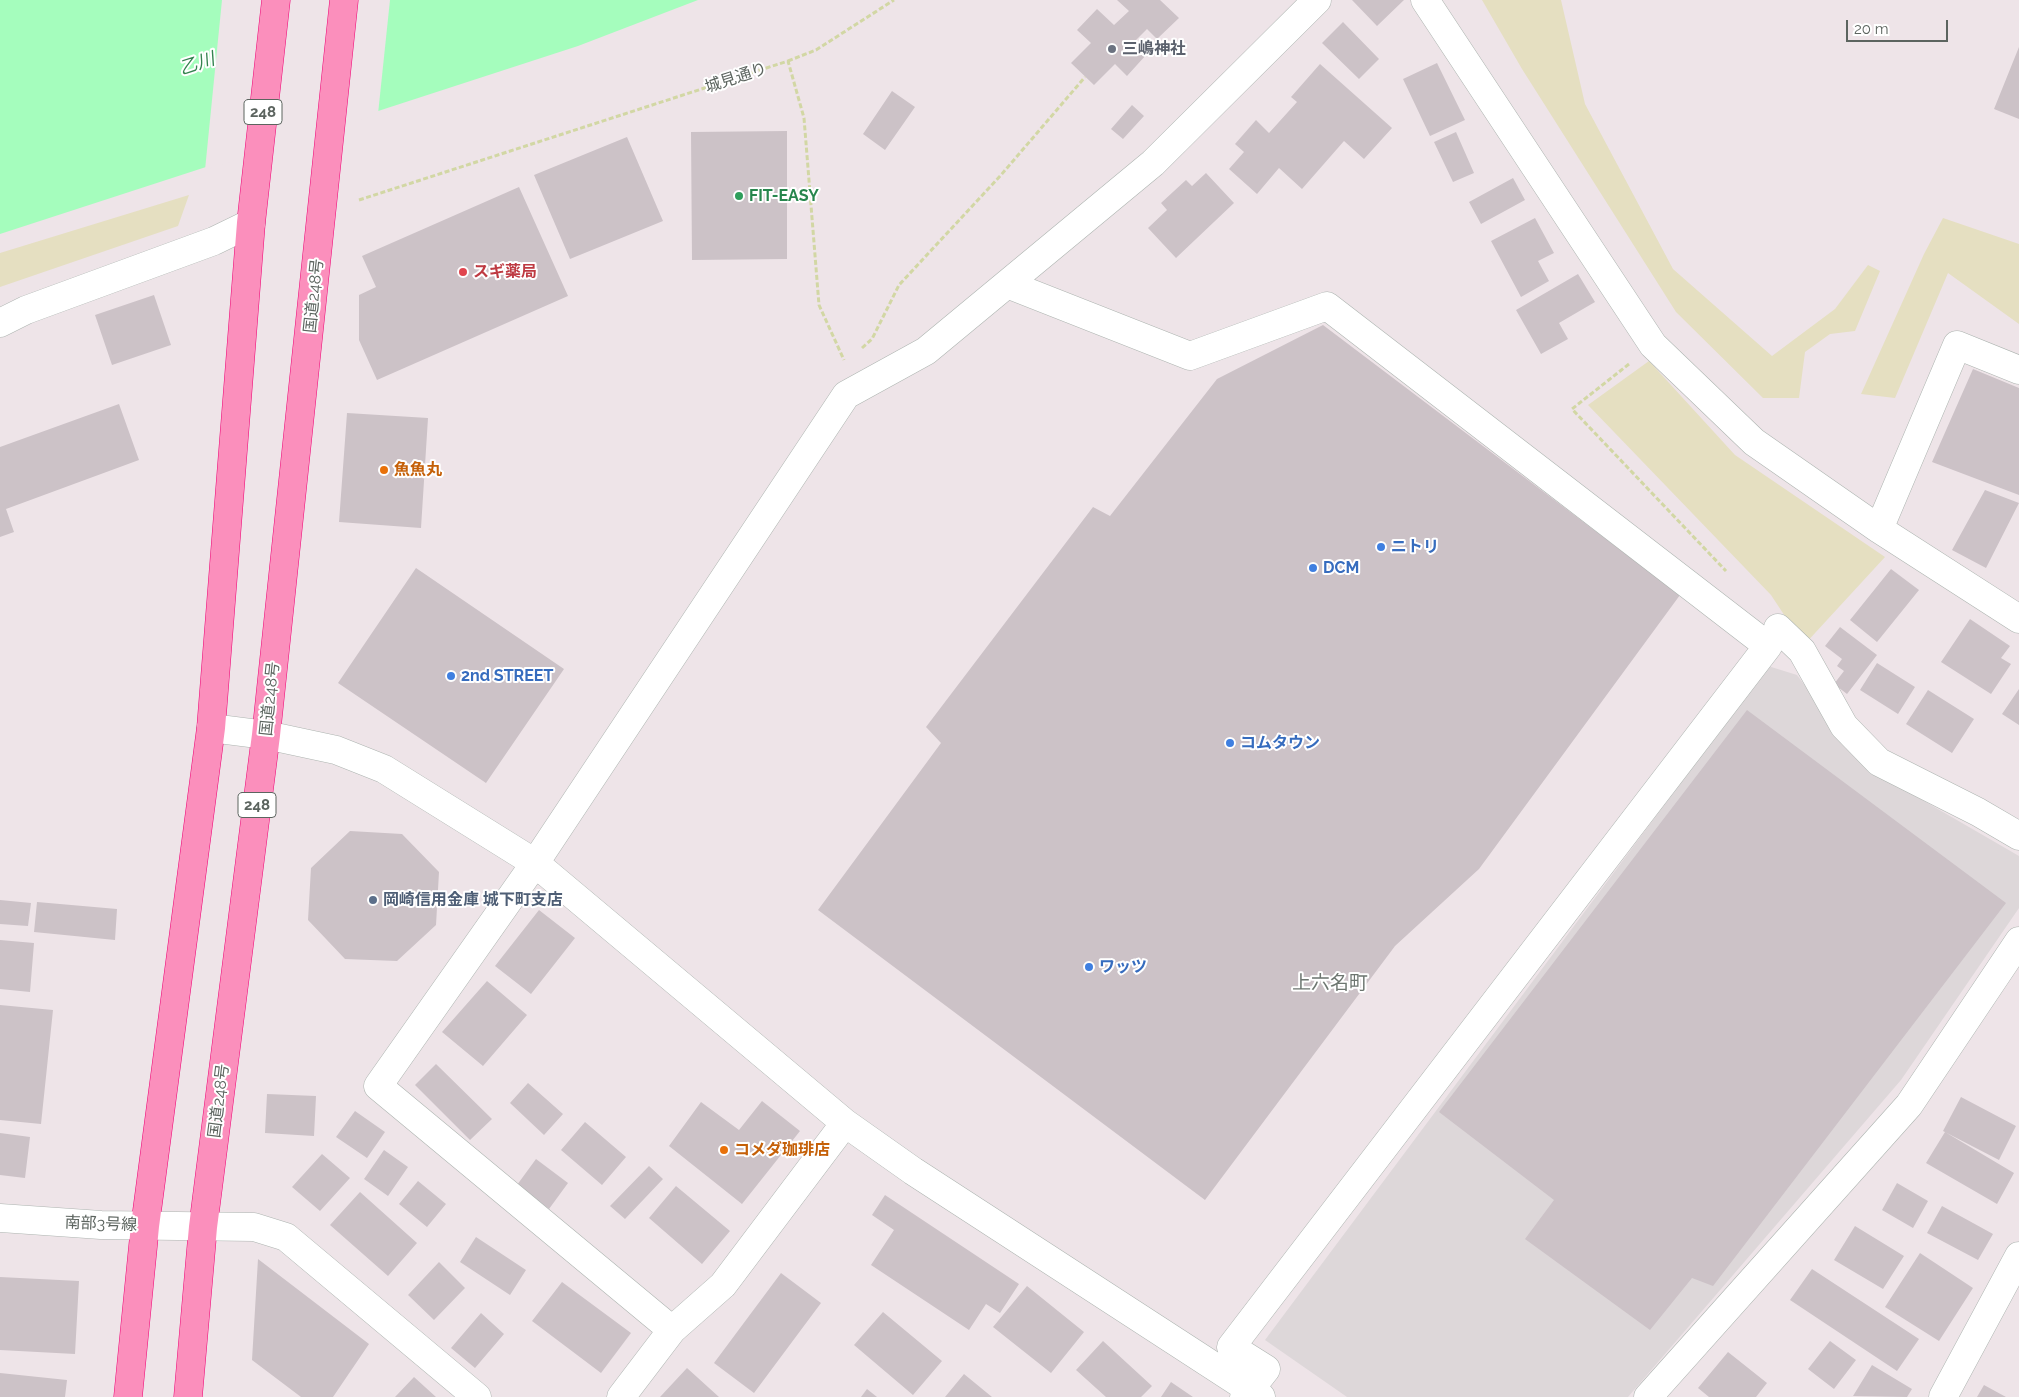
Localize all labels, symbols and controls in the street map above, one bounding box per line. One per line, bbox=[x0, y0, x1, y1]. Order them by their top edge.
scale bar bbox=[1849, 10, 1952, 42]
text: 20 m bbox=[1854, 20, 1889, 38]
place label: 三嶋神社 bbox=[1122, 39, 1186, 59]
marker: 三嶋神社 bbox=[1106, 43, 1118, 55]
water label: 乙川 bbox=[177, 48, 217, 80]
street label: 城見通り bbox=[703, 59, 769, 97]
road number: 248 bbox=[244, 100, 282, 124]
place label: FIT-EASY bbox=[749, 186, 819, 206]
marker: FIT-EASY bbox=[733, 190, 745, 202]
street label: 国道248号 bbox=[301, 258, 327, 334]
place label: スギ薬局 bbox=[473, 262, 537, 282]
marker: スギ薬局 bbox=[457, 266, 469, 278]
place label: 魚魚丸 bbox=[394, 460, 442, 480]
marker: 魚魚丸 bbox=[378, 464, 390, 476]
place label: ニトリ bbox=[1391, 537, 1439, 557]
marker: ニトリ bbox=[1375, 541, 1387, 553]
place label: DCM bbox=[1323, 558, 1359, 578]
marker: DCM bbox=[1307, 562, 1319, 574]
street label: 国道248号 bbox=[257, 661, 283, 737]
place label: 2nd STREET bbox=[461, 666, 553, 686]
marker: 2nd STREET bbox=[445, 670, 457, 682]
place label: コムタウン bbox=[1240, 733, 1320, 753]
marker: コムタウン bbox=[1224, 737, 1236, 749]
road number: 248 bbox=[238, 792, 276, 818]
place label: 岡崎信用金庫 城下町支店 bbox=[383, 890, 563, 910]
marker: 岡崎信用金庫 城下町支店 bbox=[367, 894, 379, 906]
place label: ワッツ bbox=[1099, 957, 1147, 977]
marker: ワッツ bbox=[1083, 961, 1095, 973]
district label: 上六名町 bbox=[1292, 972, 1368, 994]
street label: 国道248号 bbox=[205, 1063, 233, 1139]
place label: コメダ珈琲店 bbox=[734, 1140, 830, 1160]
marker: コメダ珈琲店 bbox=[718, 1144, 730, 1156]
street label: 南部3号線 bbox=[64, 1213, 138, 1235]

